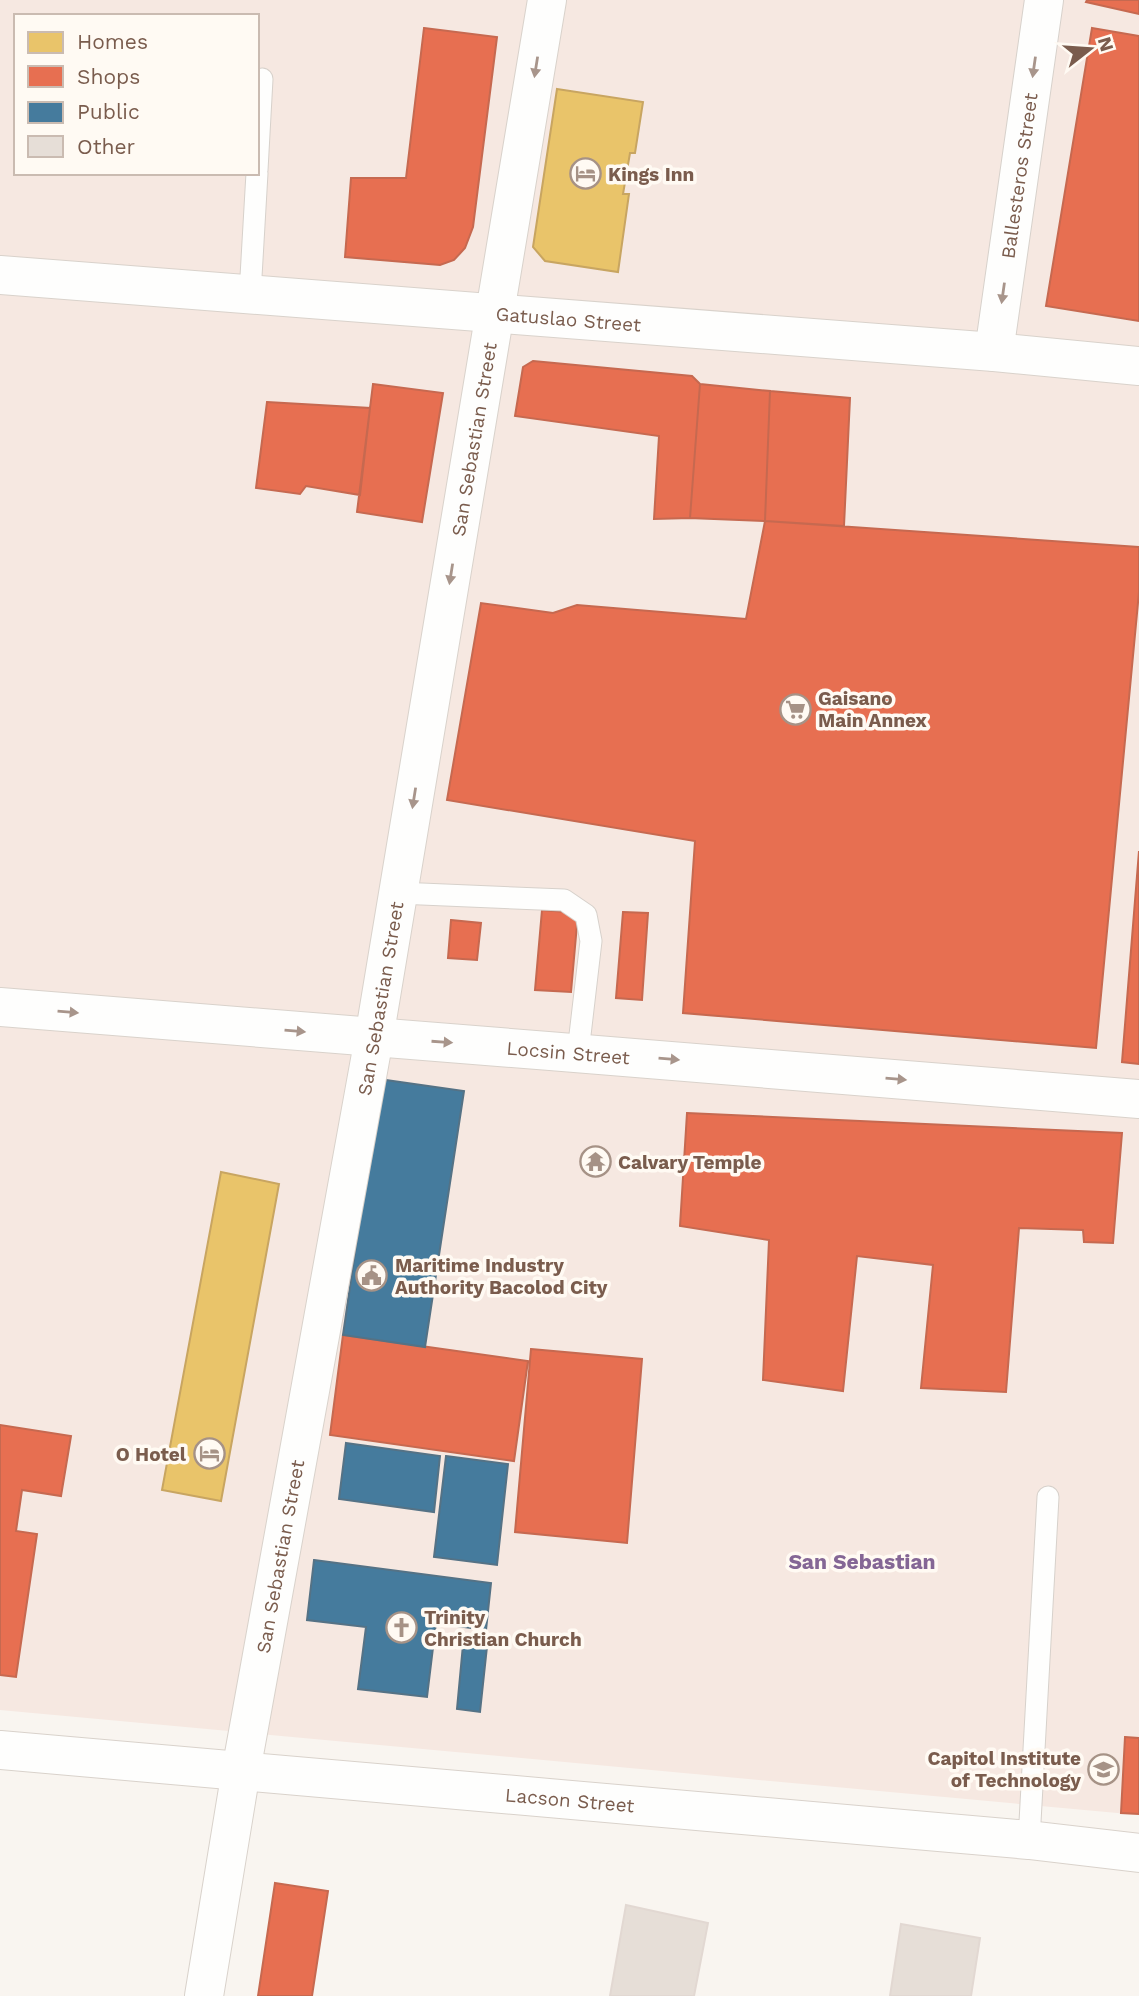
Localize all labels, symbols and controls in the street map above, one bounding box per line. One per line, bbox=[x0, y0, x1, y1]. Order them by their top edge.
legend bbox=[14, 14, 259, 175]
north arrow bbox=[1055, 14, 1125, 84]
text: Homes bbox=[77, 29, 148, 54]
text: N bbox=[1093, 34, 1119, 54]
one-way arrow bbox=[530, 56, 541, 78]
one-way arrow bbox=[1028, 57, 1039, 79]
text: Shops bbox=[77, 64, 140, 89]
street label: Ballesteros Street bbox=[996, 91, 1042, 260]
text: Public bbox=[77, 99, 140, 124]
text: Other bbox=[77, 134, 136, 159]
hotel icon: Kings Inn bbox=[568, 157, 602, 191]
place label: Kings Inn bbox=[608, 163, 694, 186]
one-way arrow bbox=[997, 282, 1008, 304]
street label: Gatuslao Street bbox=[495, 302, 642, 336]
street label: San Sebastian Street bbox=[446, 341, 501, 538]
one-way arrow bbox=[445, 563, 456, 585]
place label: Gaisano Main Annex bbox=[818, 687, 927, 732]
supermarket icon: Gaisano Main Annex bbox=[778, 692, 812, 726]
one-way arrow bbox=[408, 788, 419, 810]
street label: San Sebastian Street bbox=[352, 900, 408, 1097]
one-way arrow bbox=[57, 1007, 79, 1018]
one-way arrow bbox=[284, 1026, 306, 1037]
street label: Locsin Street bbox=[506, 1036, 631, 1069]
one-way arrow bbox=[431, 1037, 453, 1048]
one-way arrow bbox=[658, 1054, 680, 1065]
one-way arrow bbox=[885, 1074, 907, 1085]
temple icon: Calvary Temple bbox=[578, 1145, 612, 1179]
place label: Calvary Temple bbox=[618, 1151, 762, 1174]
place label: Maritime Industry Authority Bacolod City bbox=[395, 1254, 608, 1299]
public building icon: Maritime Industry Authority Bacolod City bbox=[355, 1259, 389, 1293]
hotel icon: O Hotel bbox=[192, 1437, 226, 1471]
place label: O Hotel bbox=[116, 1443, 187, 1466]
street label: San Sebastian Street bbox=[251, 1458, 309, 1655]
district label: San Sebastian bbox=[788, 1549, 936, 1574]
place label: Trinity Christian Church bbox=[424, 1606, 582, 1651]
church icon: Trinity Christian Church bbox=[384, 1611, 418, 1645]
place label: Capitol Institute of Technology bbox=[927, 1747, 1081, 1792]
school or university icon: Capitol Institute of Technology bbox=[1087, 1752, 1121, 1786]
street label: Lacson Street bbox=[504, 1783, 635, 1817]

